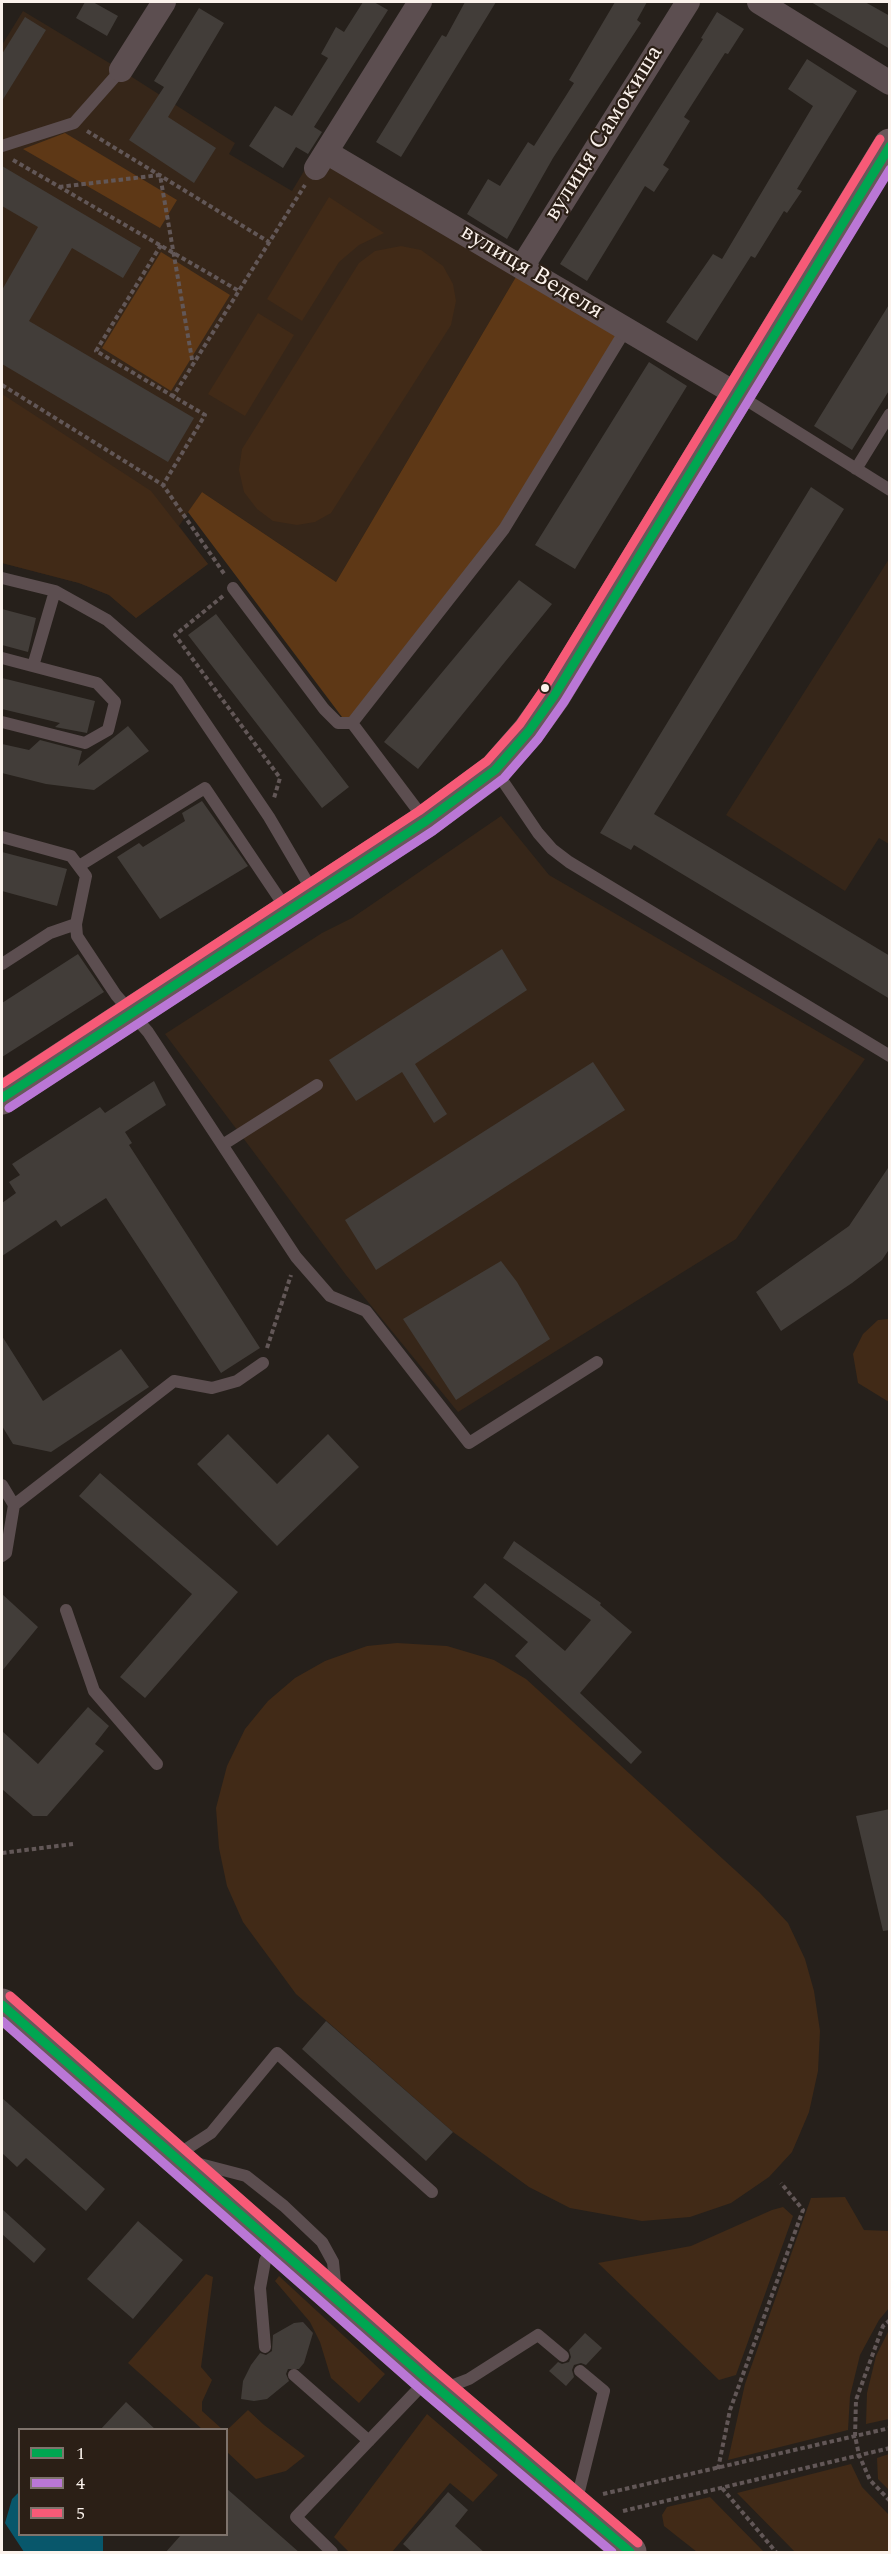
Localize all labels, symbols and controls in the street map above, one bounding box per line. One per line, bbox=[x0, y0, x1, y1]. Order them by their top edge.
street label: вулиця Самокиша bbox=[539, 41, 671, 227]
street label: вулиця Веделя bbox=[454, 219, 608, 327]
unlabelled marker bbox=[539, 682, 551, 694]
legend bbox=[18, 2428, 228, 2536]
text: 1 bbox=[76, 2440, 85, 2467]
text: 4 bbox=[76, 2470, 85, 2497]
text: 5 bbox=[76, 2500, 85, 2527]

